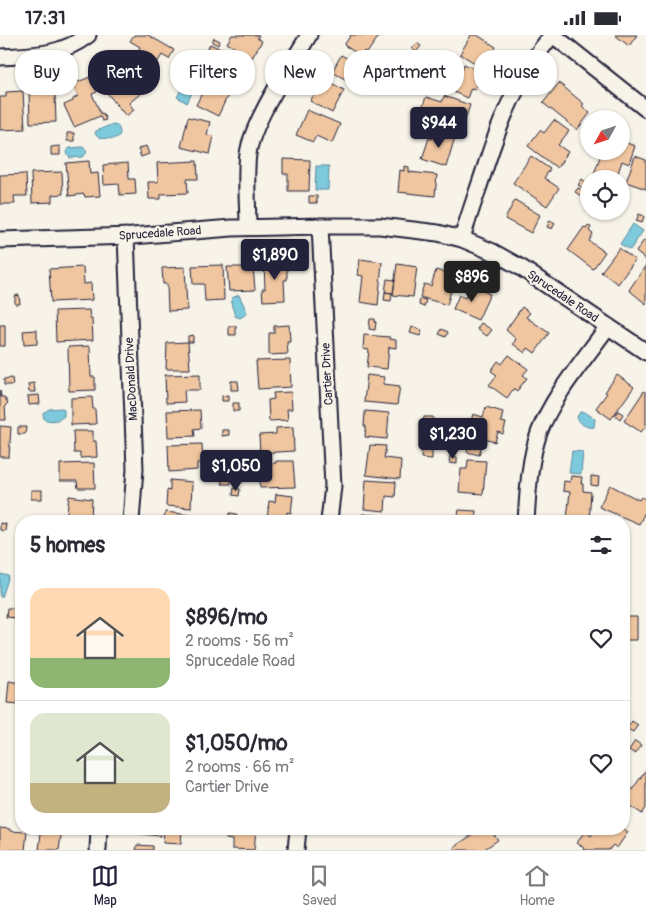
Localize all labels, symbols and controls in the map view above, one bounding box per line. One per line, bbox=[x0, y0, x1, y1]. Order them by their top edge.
text: 17:31 bbox=[25, 6, 66, 30]
chip: Buy bbox=[15, 50, 78, 95]
chip: Rent bbox=[88, 50, 160, 95]
chip: Filters bbox=[170, 50, 255, 95]
chip: New bbox=[265, 50, 334, 95]
chip: Apartment bbox=[344, 50, 464, 95]
chip: House bbox=[474, 50, 557, 95]
pin: $944 bbox=[409, 107, 469, 149]
north arrow bbox=[580, 110, 630, 160]
map controls bbox=[580, 110, 630, 220]
text: $944 bbox=[421, 113, 457, 133]
button: locate bbox=[580, 170, 630, 220]
street label: Sprucedale Road bbox=[118, 223, 202, 244]
pin: $1,890 bbox=[234, 239, 316, 281]
text: $1,890 bbox=[252, 245, 298, 265]
pin: $896 bbox=[442, 261, 502, 303]
text: $896 bbox=[455, 267, 489, 287]
street label: Sprucedale Road bbox=[524, 267, 601, 326]
street label: MacDonald Drive bbox=[122, 337, 141, 421]
street label: Cartier Drive bbox=[318, 342, 337, 406]
pin: $1,230 bbox=[412, 417, 494, 460]
text: $1,230 bbox=[429, 424, 477, 444]
pin: $1,050 bbox=[195, 449, 277, 492]
text: $1,050 bbox=[211, 456, 261, 476]
icon: filters bbox=[587, 531, 615, 559]
text: 5 homes bbox=[30, 532, 105, 559]
text: $896/mo bbox=[185, 604, 267, 631]
icon: home bbox=[70, 608, 130, 668]
icon: heart bbox=[587, 624, 615, 652]
text: 2 rooms · 56 m² bbox=[185, 631, 294, 651]
text: Sprucedale Road bbox=[185, 651, 295, 671]
text: $1,050/mo bbox=[185, 730, 287, 757]
icon: home bbox=[70, 733, 130, 793]
icon: heart bbox=[587, 749, 615, 777]
text: 2 rooms · 66 m² bbox=[185, 757, 295, 777]
text: Cartier Drive bbox=[185, 777, 269, 797]
tab: Map bbox=[91, 862, 119, 909]
tab: Saved bbox=[302, 862, 337, 909]
tab: Home bbox=[519, 862, 555, 909]

